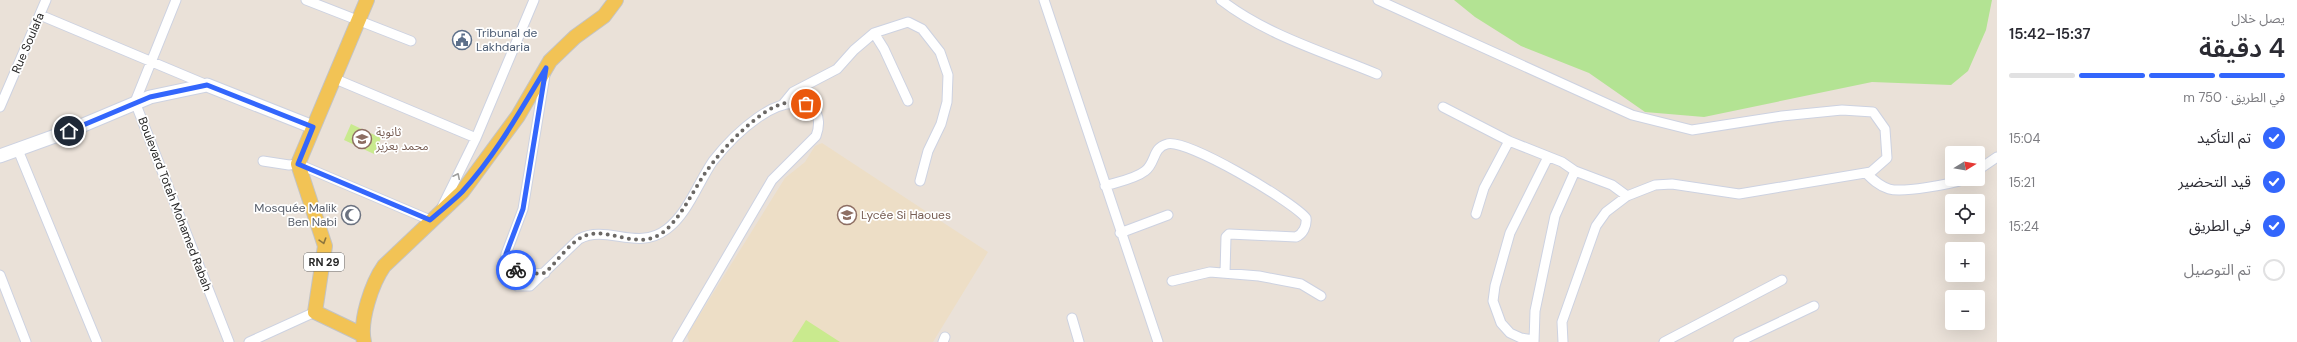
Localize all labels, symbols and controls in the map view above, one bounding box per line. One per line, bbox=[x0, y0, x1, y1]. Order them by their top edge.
street label: Rue Soulafa bbox=[8, 10, 48, 76]
text: يصل خلال bbox=[2231, 10, 2285, 27]
text: 15:37–15:42 bbox=[2009, 24, 2091, 44]
place label: Tribunal de Lakhdaria bbox=[476, 25, 538, 55]
public building icon: Tribunal de Lakhdaria bbox=[451, 29, 473, 51]
text: 4 دقيقة bbox=[2199, 31, 2285, 65]
pin bbox=[789, 87, 823, 121]
text: في الطريق · 750 m bbox=[2183, 89, 2285, 106]
icon: bag bbox=[795, 93, 817, 115]
pin bbox=[52, 114, 86, 148]
street label: Boulevard Totah Mohamed Rabah bbox=[134, 115, 216, 293]
icon: home bbox=[58, 120, 80, 142]
place label: ثانوية محمد بعزيز bbox=[375, 124, 429, 154]
icon: check bbox=[2263, 127, 2285, 149]
school or university icon: ثانوية محمد بعزيز bbox=[351, 128, 373, 150]
text: تم التأكيد bbox=[2197, 128, 2251, 148]
text: 15:04 bbox=[2009, 130, 2040, 147]
north arrow bbox=[1945, 146, 1985, 186]
map controls bbox=[1945, 146, 1985, 330]
icon: check bbox=[2263, 171, 2285, 193]
text: قيد التحضير bbox=[2178, 172, 2251, 192]
one-way arrow bbox=[453, 173, 460, 180]
text: 15:21 bbox=[2009, 174, 2035, 191]
button: locate bbox=[1945, 194, 1985, 234]
place label: Mosquée Malik Ben Nabi bbox=[254, 200, 337, 230]
mosque icon: Mosquée Malik Ben Nabi bbox=[340, 204, 362, 226]
school or university icon: Lycée Si Haoues bbox=[836, 204, 858, 226]
place label: Lycée Si Haoues bbox=[861, 207, 951, 223]
icon: check bbox=[2263, 215, 2285, 237]
text: في الطريق bbox=[2189, 216, 2251, 236]
text: 15:24 bbox=[2009, 218, 2039, 235]
one-way arrow bbox=[318, 237, 327, 244]
button: + bbox=[1945, 242, 1985, 282]
courier bbox=[496, 250, 536, 290]
road number: RN 29 bbox=[304, 253, 344, 271]
icon: bike bbox=[505, 259, 527, 281]
text: تم التوصيل bbox=[2184, 260, 2251, 280]
button: − bbox=[1945, 290, 1985, 330]

